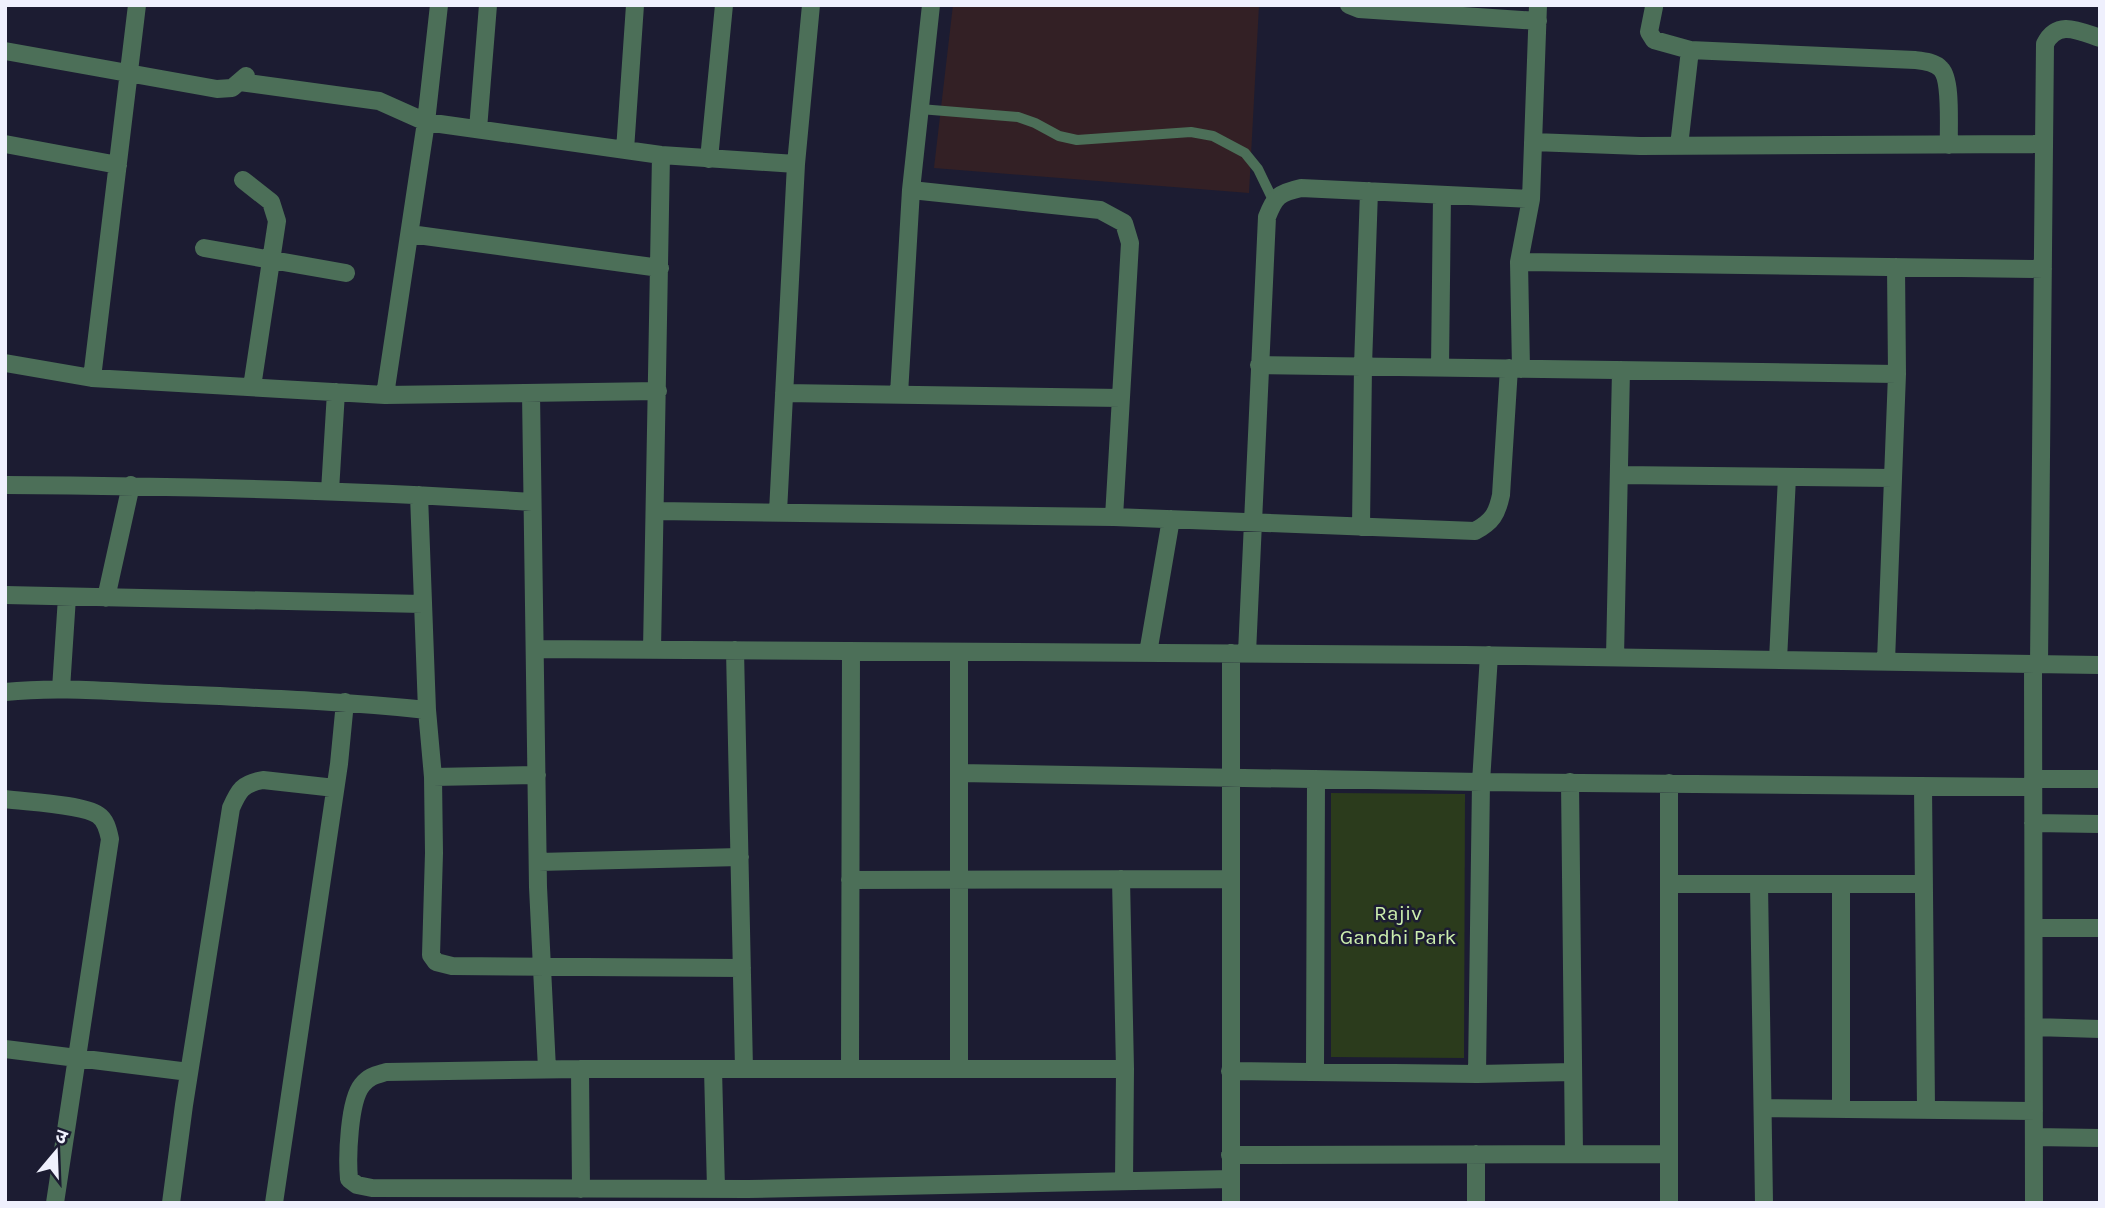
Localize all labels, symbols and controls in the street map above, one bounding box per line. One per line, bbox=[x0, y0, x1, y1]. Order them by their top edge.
park label: Rajiv Gandhi Park bbox=[1340, 901, 1457, 949]
north arrow bbox=[21, 1117, 91, 1187]
text: उ bbox=[52, 1125, 71, 1149]

